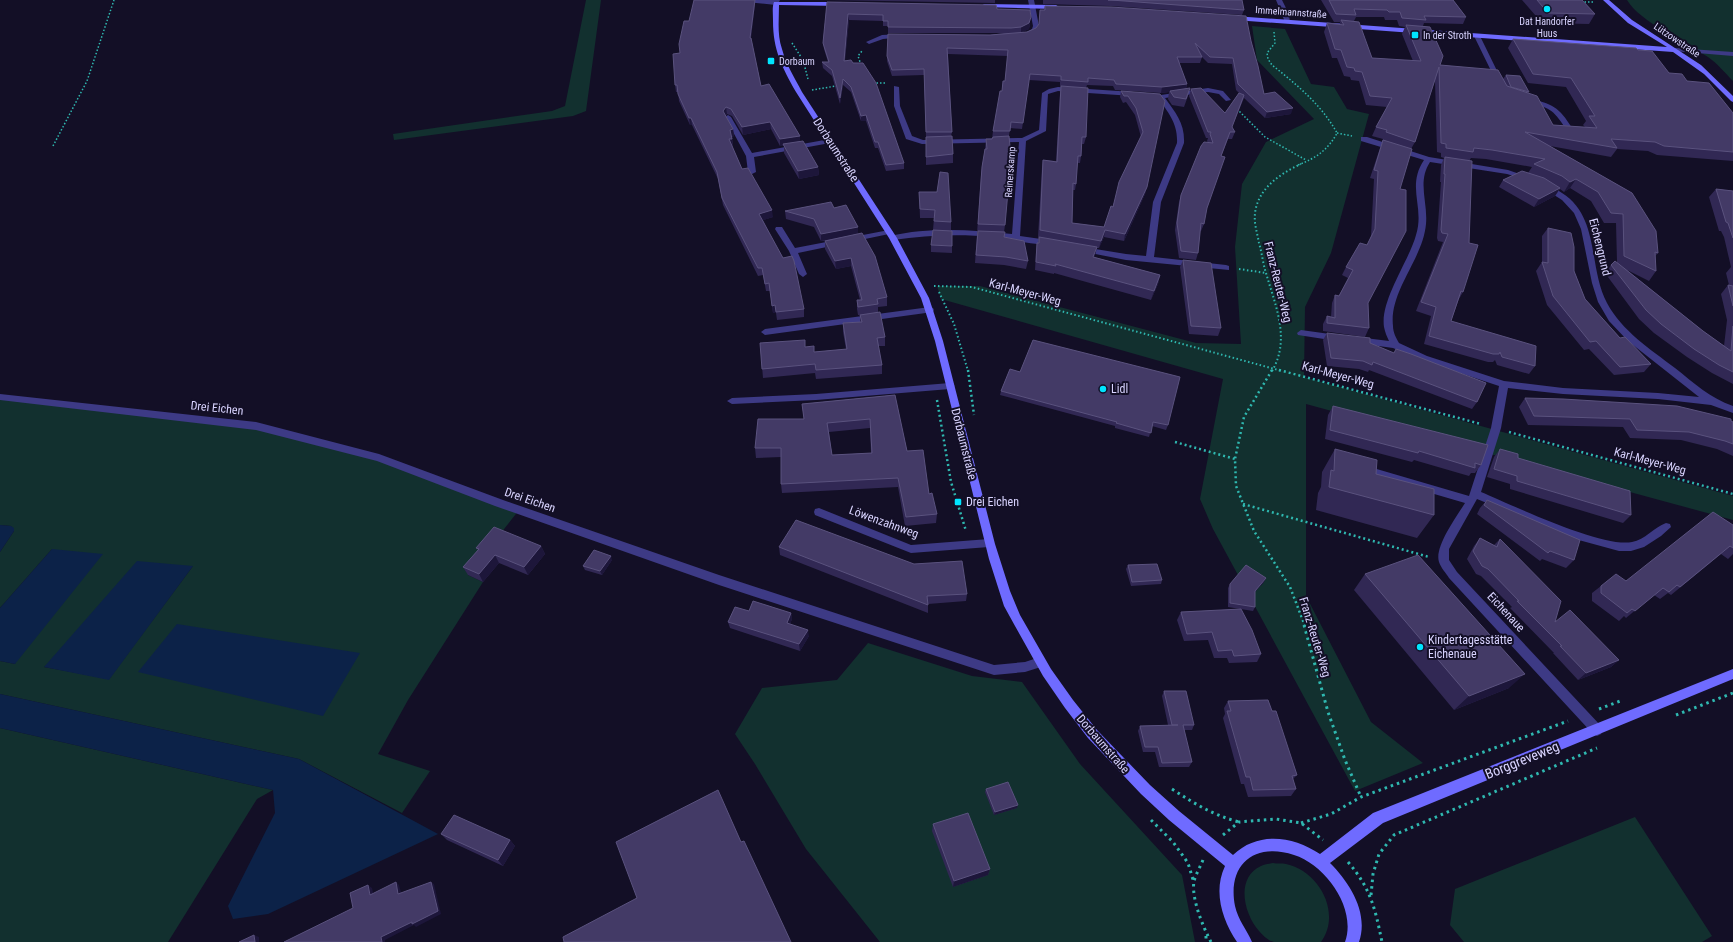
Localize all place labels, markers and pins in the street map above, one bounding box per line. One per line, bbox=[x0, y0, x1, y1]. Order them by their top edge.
marker: Dat Handorfer Huus bbox=[1542, 4, 1552, 14]
place label: Dat Handorfer Huus bbox=[1519, 16, 1575, 39]
marker: In der Stroth bbox=[1410, 30, 1420, 40]
place label: In der Stroth bbox=[1423, 30, 1472, 41]
marker: Dorbaum bbox=[766, 56, 776, 66]
place label: Dorbaum bbox=[779, 56, 815, 67]
place label: Lidl bbox=[1111, 382, 1128, 396]
marker: Lidl bbox=[1098, 384, 1108, 394]
place label: Drei Eichen bbox=[966, 495, 1019, 509]
marker: Drei Eichen bbox=[953, 497, 963, 507]
place label: Kindertagesstätte Eichenaue bbox=[1428, 633, 1513, 661]
marker: Kindertagesstätte Eichenaue bbox=[1415, 642, 1425, 652]

